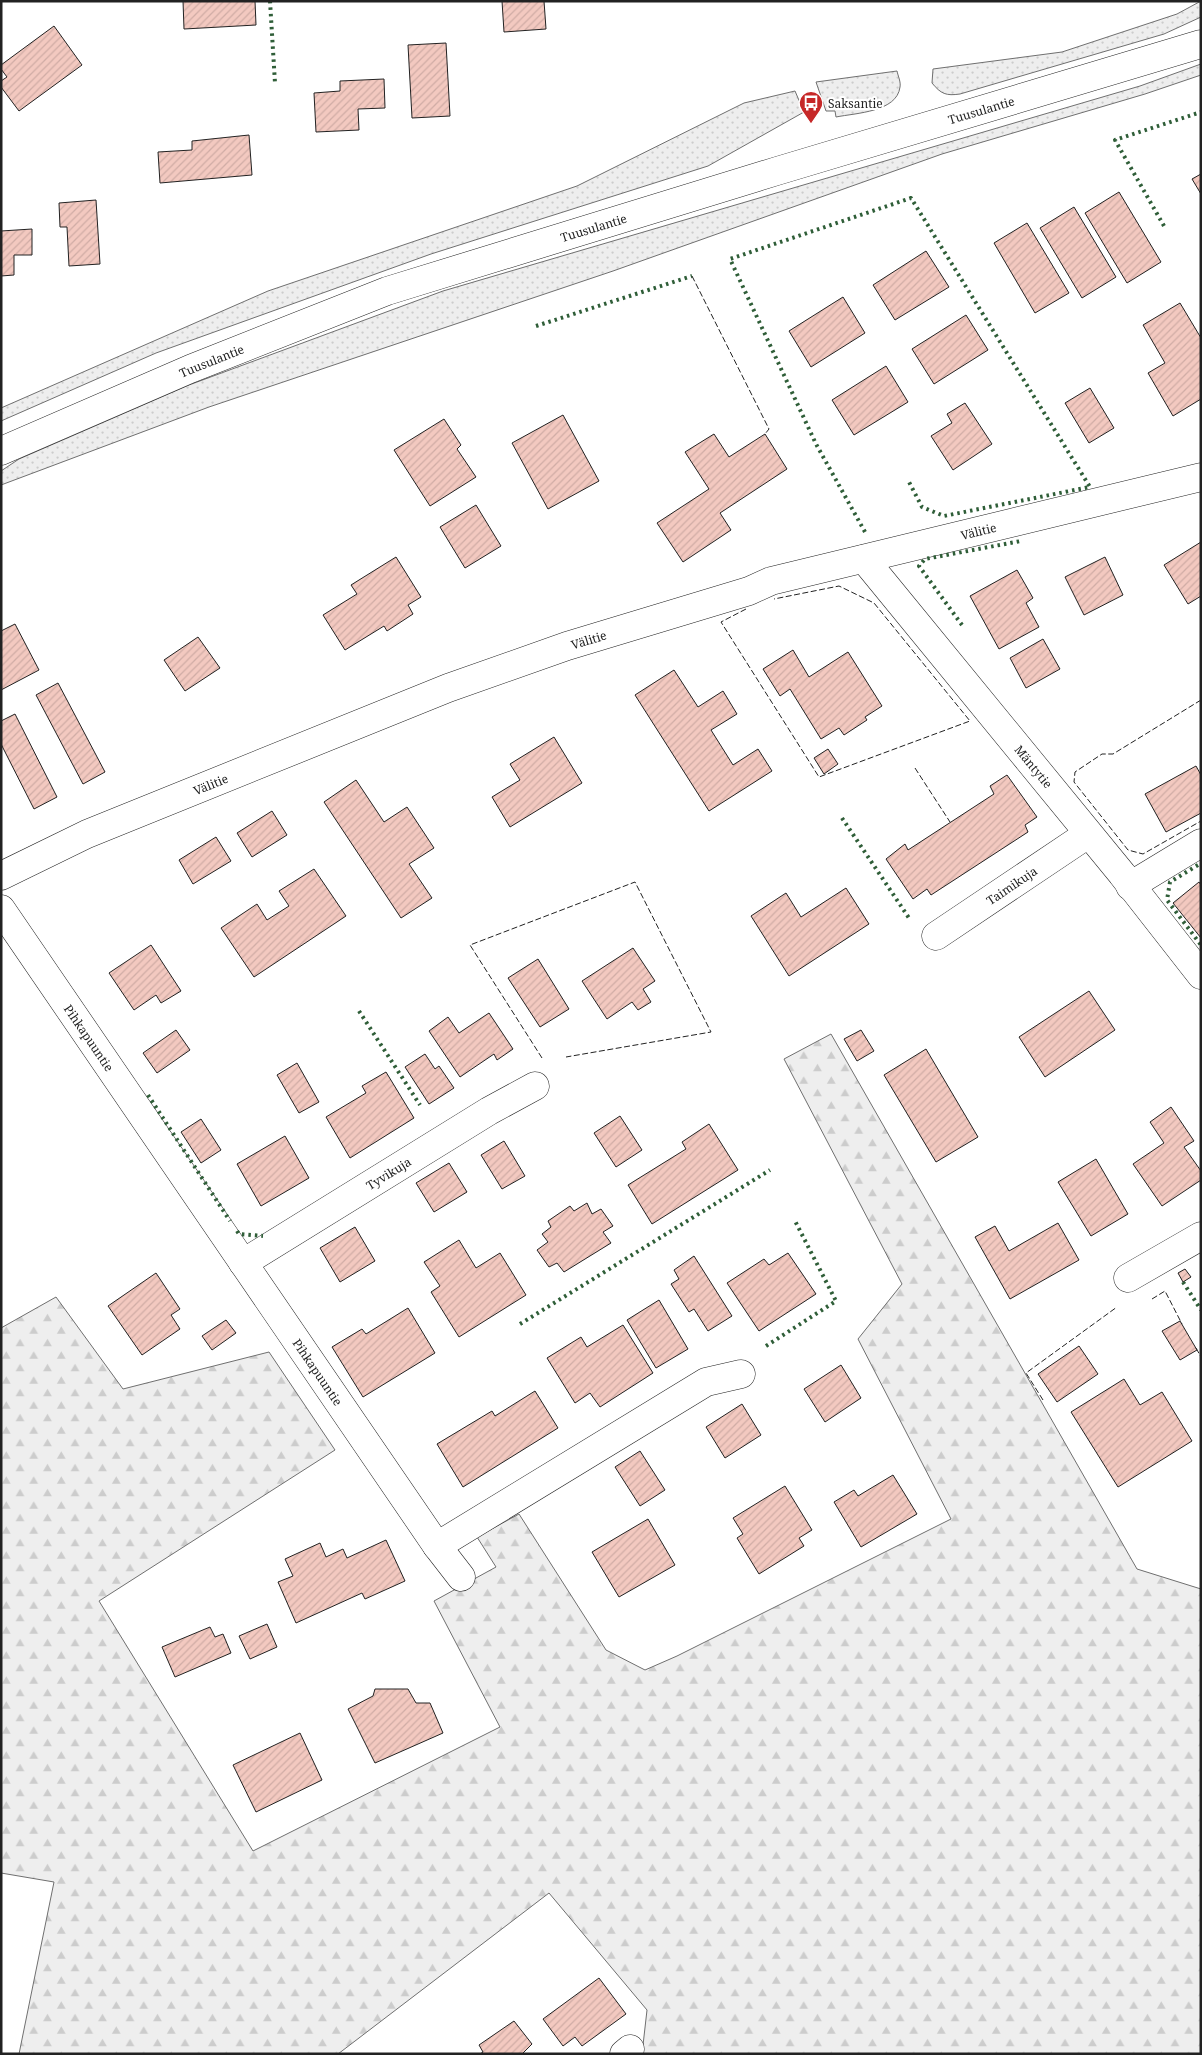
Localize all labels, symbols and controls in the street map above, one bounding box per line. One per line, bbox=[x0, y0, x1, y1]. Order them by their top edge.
bus stop icon: Saksantie bbox=[798, 90, 824, 124]
street label: Tuusulantie bbox=[946, 92, 1016, 128]
place label: Saksantie bbox=[828, 95, 883, 112]
street label: Tuusulantie bbox=[558, 209, 629, 246]
street label: Tuusulantie bbox=[176, 340, 246, 381]
street label: Välitie bbox=[959, 518, 998, 543]
street label: Välitie bbox=[569, 626, 609, 653]
street label: Mäntytie bbox=[1011, 741, 1057, 792]
street label: Välitie bbox=[191, 769, 231, 799]
street label: Taimikuja bbox=[983, 862, 1041, 908]
street label: Pihkapuuntie bbox=[60, 1001, 118, 1074]
street label: Tyvikuja bbox=[363, 1153, 414, 1193]
street label: Pihkapuuntie bbox=[289, 1335, 347, 1409]

